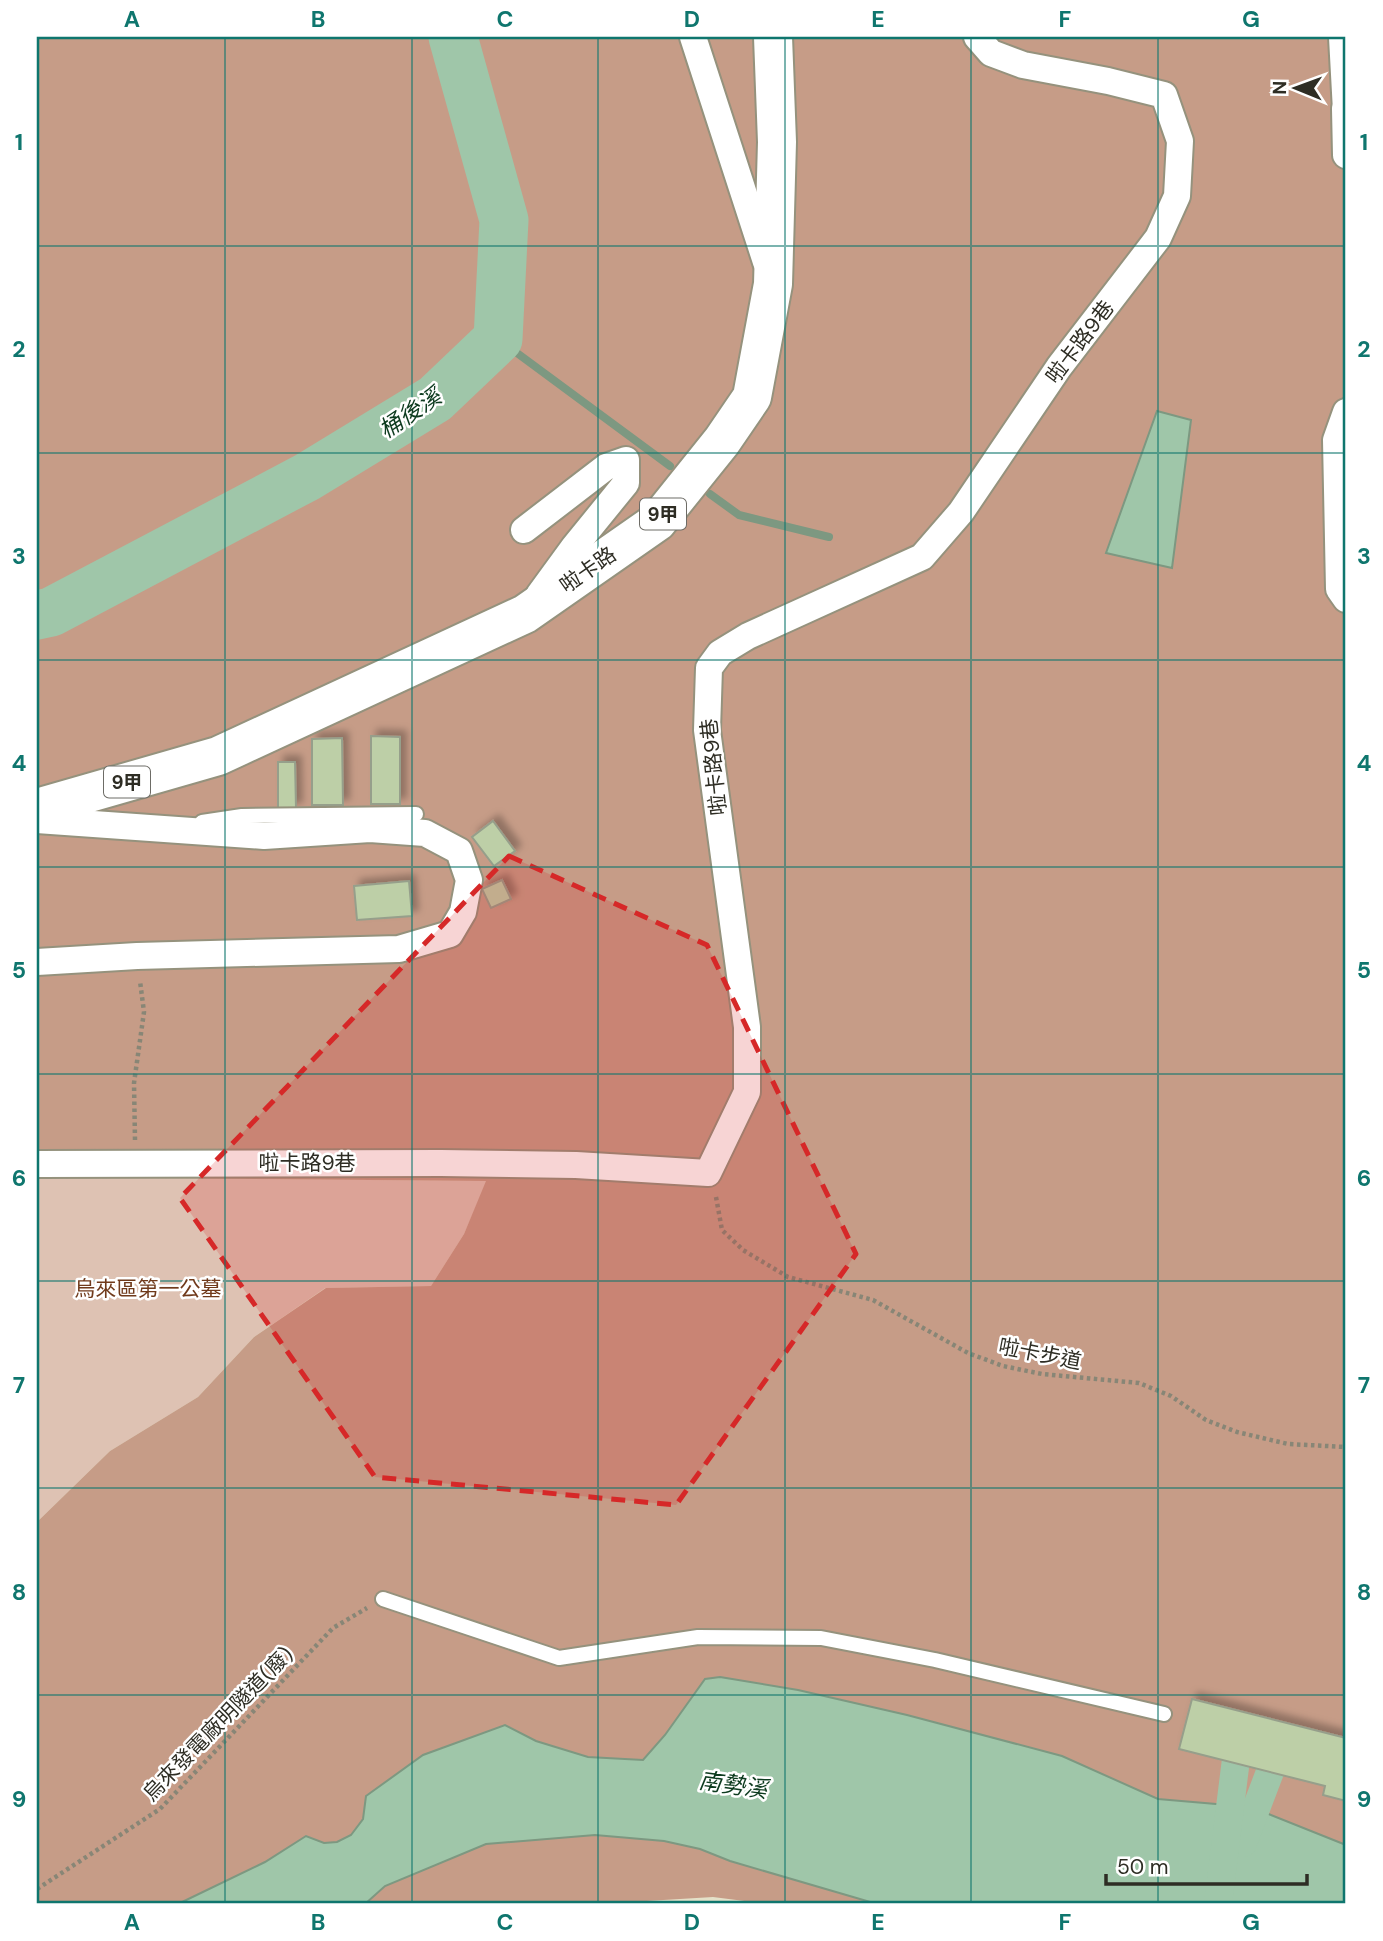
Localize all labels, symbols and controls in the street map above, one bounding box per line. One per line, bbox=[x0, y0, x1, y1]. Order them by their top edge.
text: A bbox=[124, 4, 140, 34]
text: B bbox=[311, 4, 325, 34]
text: C bbox=[497, 4, 513, 34]
text: D bbox=[684, 4, 700, 34]
text: E bbox=[871, 4, 885, 34]
text: F bbox=[1059, 4, 1072, 34]
text: G bbox=[1242, 4, 1260, 34]
north arrow bbox=[1260, 52, 1330, 122]
text: N bbox=[1267, 81, 1292, 95]
text: 1 bbox=[15, 127, 23, 157]
text: 1 bbox=[1360, 127, 1368, 157]
street label: 啦卡路9巷 bbox=[1040, 295, 1120, 389]
text: 2 bbox=[12, 334, 26, 364]
text: 2 bbox=[1357, 334, 1371, 364]
water label: 桶後溪 bbox=[373, 380, 449, 445]
road number: 9甲 bbox=[640, 499, 686, 530]
street label: 啦卡路 bbox=[554, 540, 622, 600]
text: 3 bbox=[12, 541, 26, 571]
text: 3 bbox=[1357, 541, 1371, 571]
street label: 啦卡路9巷 bbox=[695, 717, 733, 817]
text: 4 bbox=[12, 748, 27, 778]
text: 4 bbox=[1357, 748, 1372, 778]
road number: 9甲 bbox=[104, 766, 150, 797]
text: 5 bbox=[12, 955, 26, 985]
text: 5 bbox=[1357, 955, 1371, 985]
street label: 啦卡路9巷 bbox=[258, 1149, 356, 1177]
text: 6 bbox=[12, 1163, 26, 1193]
text: 6 bbox=[1357, 1163, 1371, 1193]
park label: 烏來區第一公墓 bbox=[75, 1275, 222, 1303]
street label: 啦卡步道 bbox=[996, 1332, 1084, 1376]
text: 7 bbox=[13, 1370, 25, 1400]
text: 7 bbox=[1358, 1370, 1370, 1400]
text: 8 bbox=[12, 1577, 26, 1607]
text: 8 bbox=[1357, 1577, 1371, 1607]
street label: 烏來發電廠明隧道(廢) bbox=[137, 1641, 299, 1807]
water label: 南勢溪 bbox=[697, 1765, 772, 1805]
text: 9 bbox=[12, 1784, 26, 1814]
text: 9 bbox=[1357, 1784, 1371, 1814]
scale bar bbox=[1106, 1843, 1308, 1887]
text: 50 m bbox=[1117, 1853, 1168, 1881]
text: A bbox=[124, 1907, 140, 1937]
text: B bbox=[311, 1907, 325, 1937]
text: C bbox=[497, 1907, 513, 1937]
text: D bbox=[684, 1907, 700, 1937]
text: E bbox=[871, 1907, 885, 1937]
text: F bbox=[1059, 1907, 1072, 1937]
text: G bbox=[1242, 1907, 1260, 1937]

